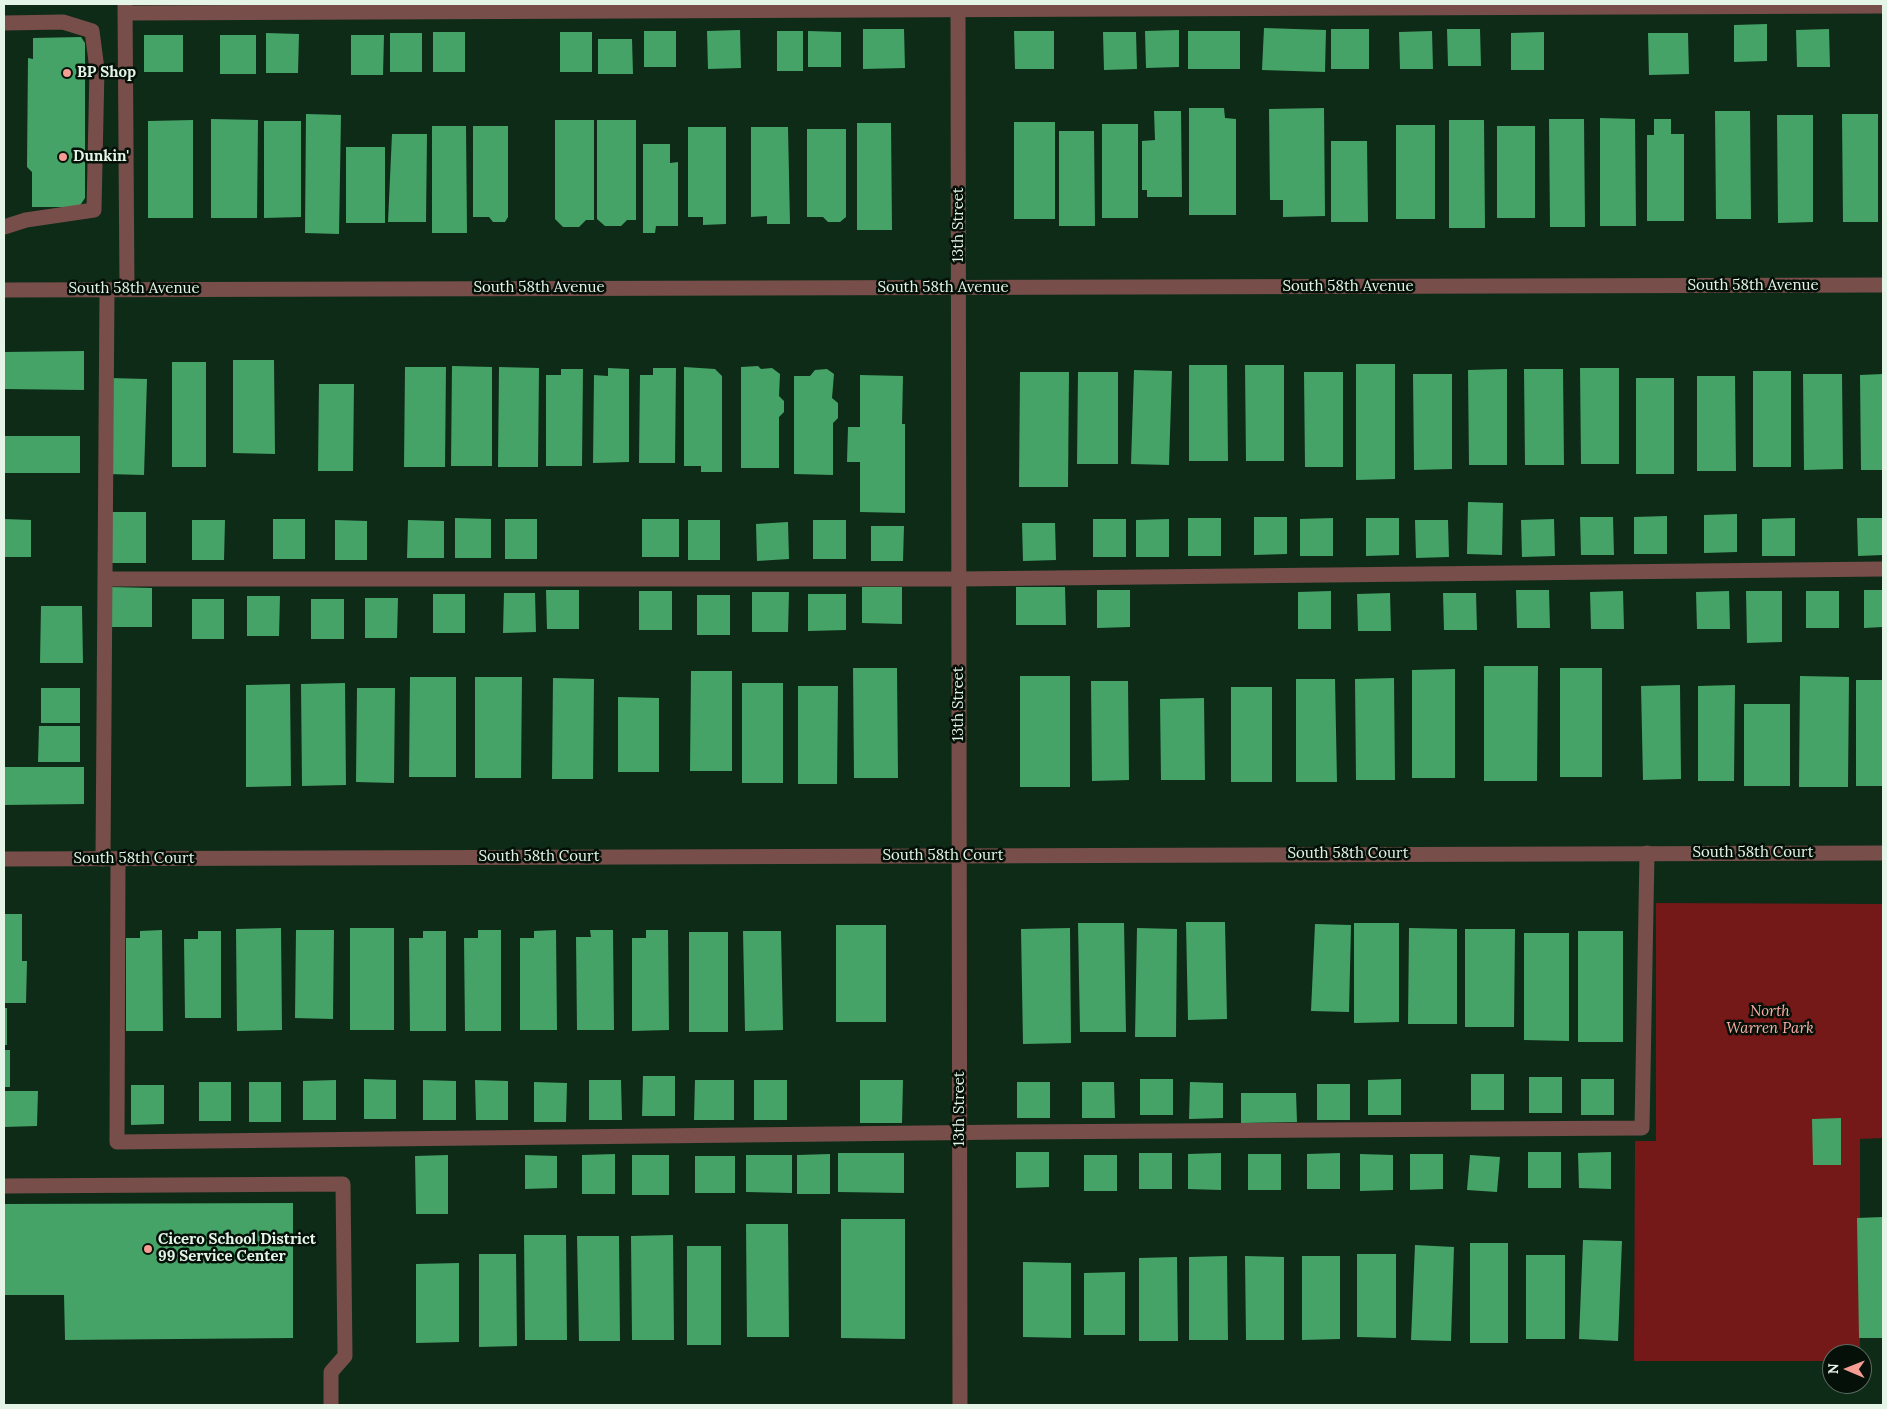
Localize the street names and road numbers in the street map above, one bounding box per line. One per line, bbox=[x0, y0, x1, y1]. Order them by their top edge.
street label: 13th Street bbox=[950, 187, 968, 263]
street label: South 58th Avenue bbox=[1687, 277, 1819, 295]
street label: South 58th Avenue bbox=[1282, 278, 1414, 296]
street label: South 58th Avenue bbox=[473, 279, 605, 297]
street label: South 58th Avenue bbox=[877, 279, 1009, 297]
street label: South 58th Avenue bbox=[68, 280, 200, 298]
street label: 13th Street bbox=[950, 666, 968, 742]
street label: South 58th Court bbox=[1693, 844, 1813, 862]
street label: South 58th Court bbox=[1288, 845, 1408, 863]
street label: South 58th Court bbox=[883, 847, 1003, 865]
street label: South 58th Court bbox=[479, 848, 599, 866]
street label: South 58th Court bbox=[74, 850, 194, 868]
street label: 13th Street bbox=[951, 1071, 969, 1147]

